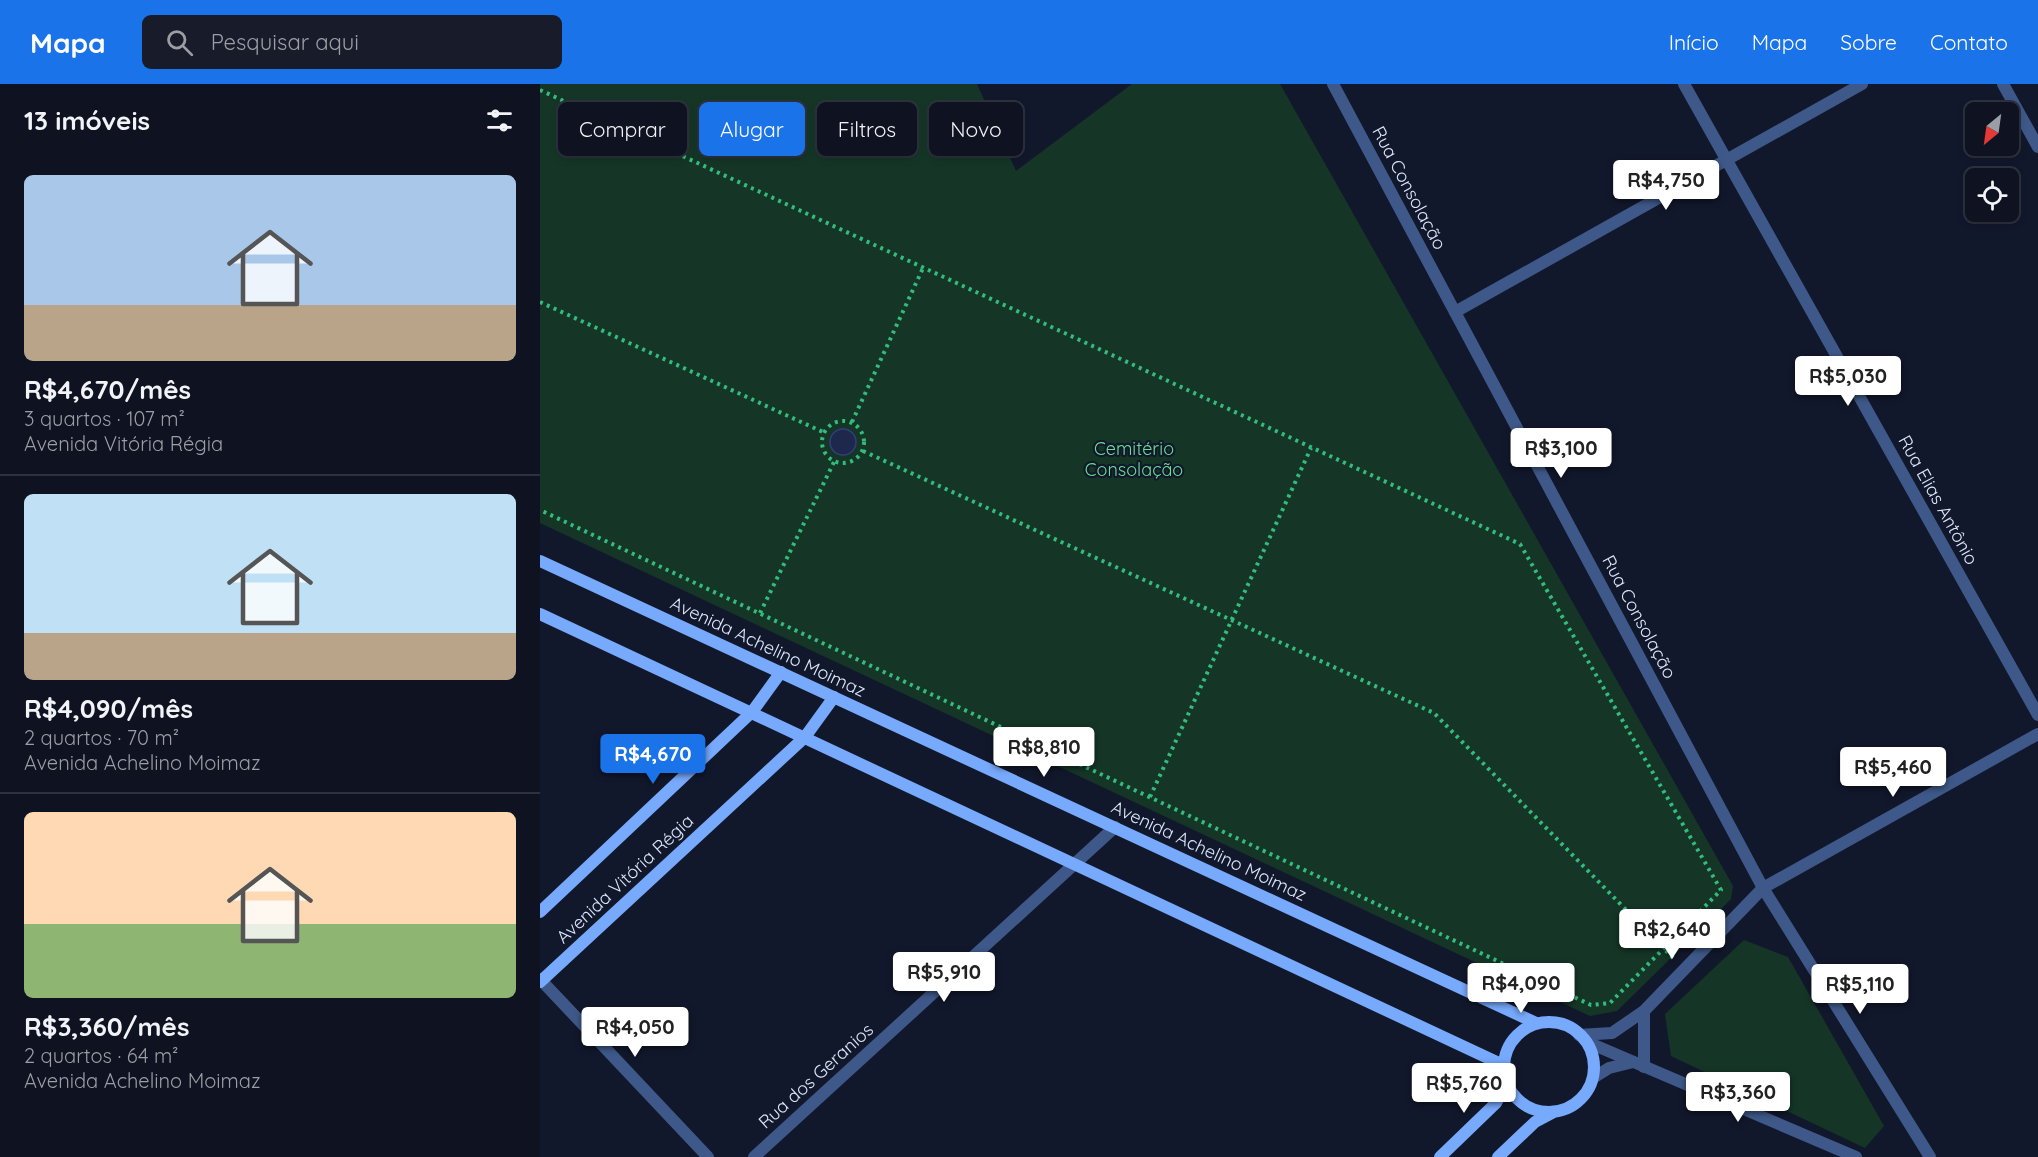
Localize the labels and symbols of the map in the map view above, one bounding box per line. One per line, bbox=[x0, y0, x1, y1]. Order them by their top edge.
north arrow bbox=[1965, 102, 2019, 156]
street label: Rua Consolação bbox=[1367, 122, 1452, 253]
pin: R$4,750 bbox=[1611, 160, 1721, 211]
pin: R$5,030 bbox=[1793, 356, 1903, 407]
pin: R$3,100 bbox=[1506, 428, 1616, 479]
street label: Rua Elias Antônio bbox=[1893, 431, 1984, 569]
park label: Cemitério Consolação bbox=[1085, 437, 1183, 481]
street label: Rua Consolação bbox=[1597, 551, 1682, 682]
street label: Avenida Achelino Moimaz bbox=[667, 591, 870, 702]
pin: R$8,810 bbox=[989, 727, 1099, 778]
pin: R$4,670 bbox=[598, 734, 708, 785]
pin: R$5,460 bbox=[1838, 747, 1948, 798]
street label: Avenida Achelino Moimaz bbox=[1108, 795, 1311, 906]
street label: Avenida Vitória Régia bbox=[551, 809, 698, 948]
pin: R$2,640 bbox=[1617, 909, 1727, 960]
pin: R$5,910 bbox=[889, 952, 999, 1003]
pin: R$4,090 bbox=[1466, 963, 1576, 1014]
pin: R$5,110 bbox=[1805, 964, 1915, 1015]
pin: R$4,050 bbox=[580, 1007, 690, 1058]
street label: Rua dos Geranios bbox=[753, 1018, 878, 1133]
pin: R$5,760 bbox=[1409, 1063, 1519, 1114]
pin: R$3,360 bbox=[1683, 1072, 1793, 1123]

